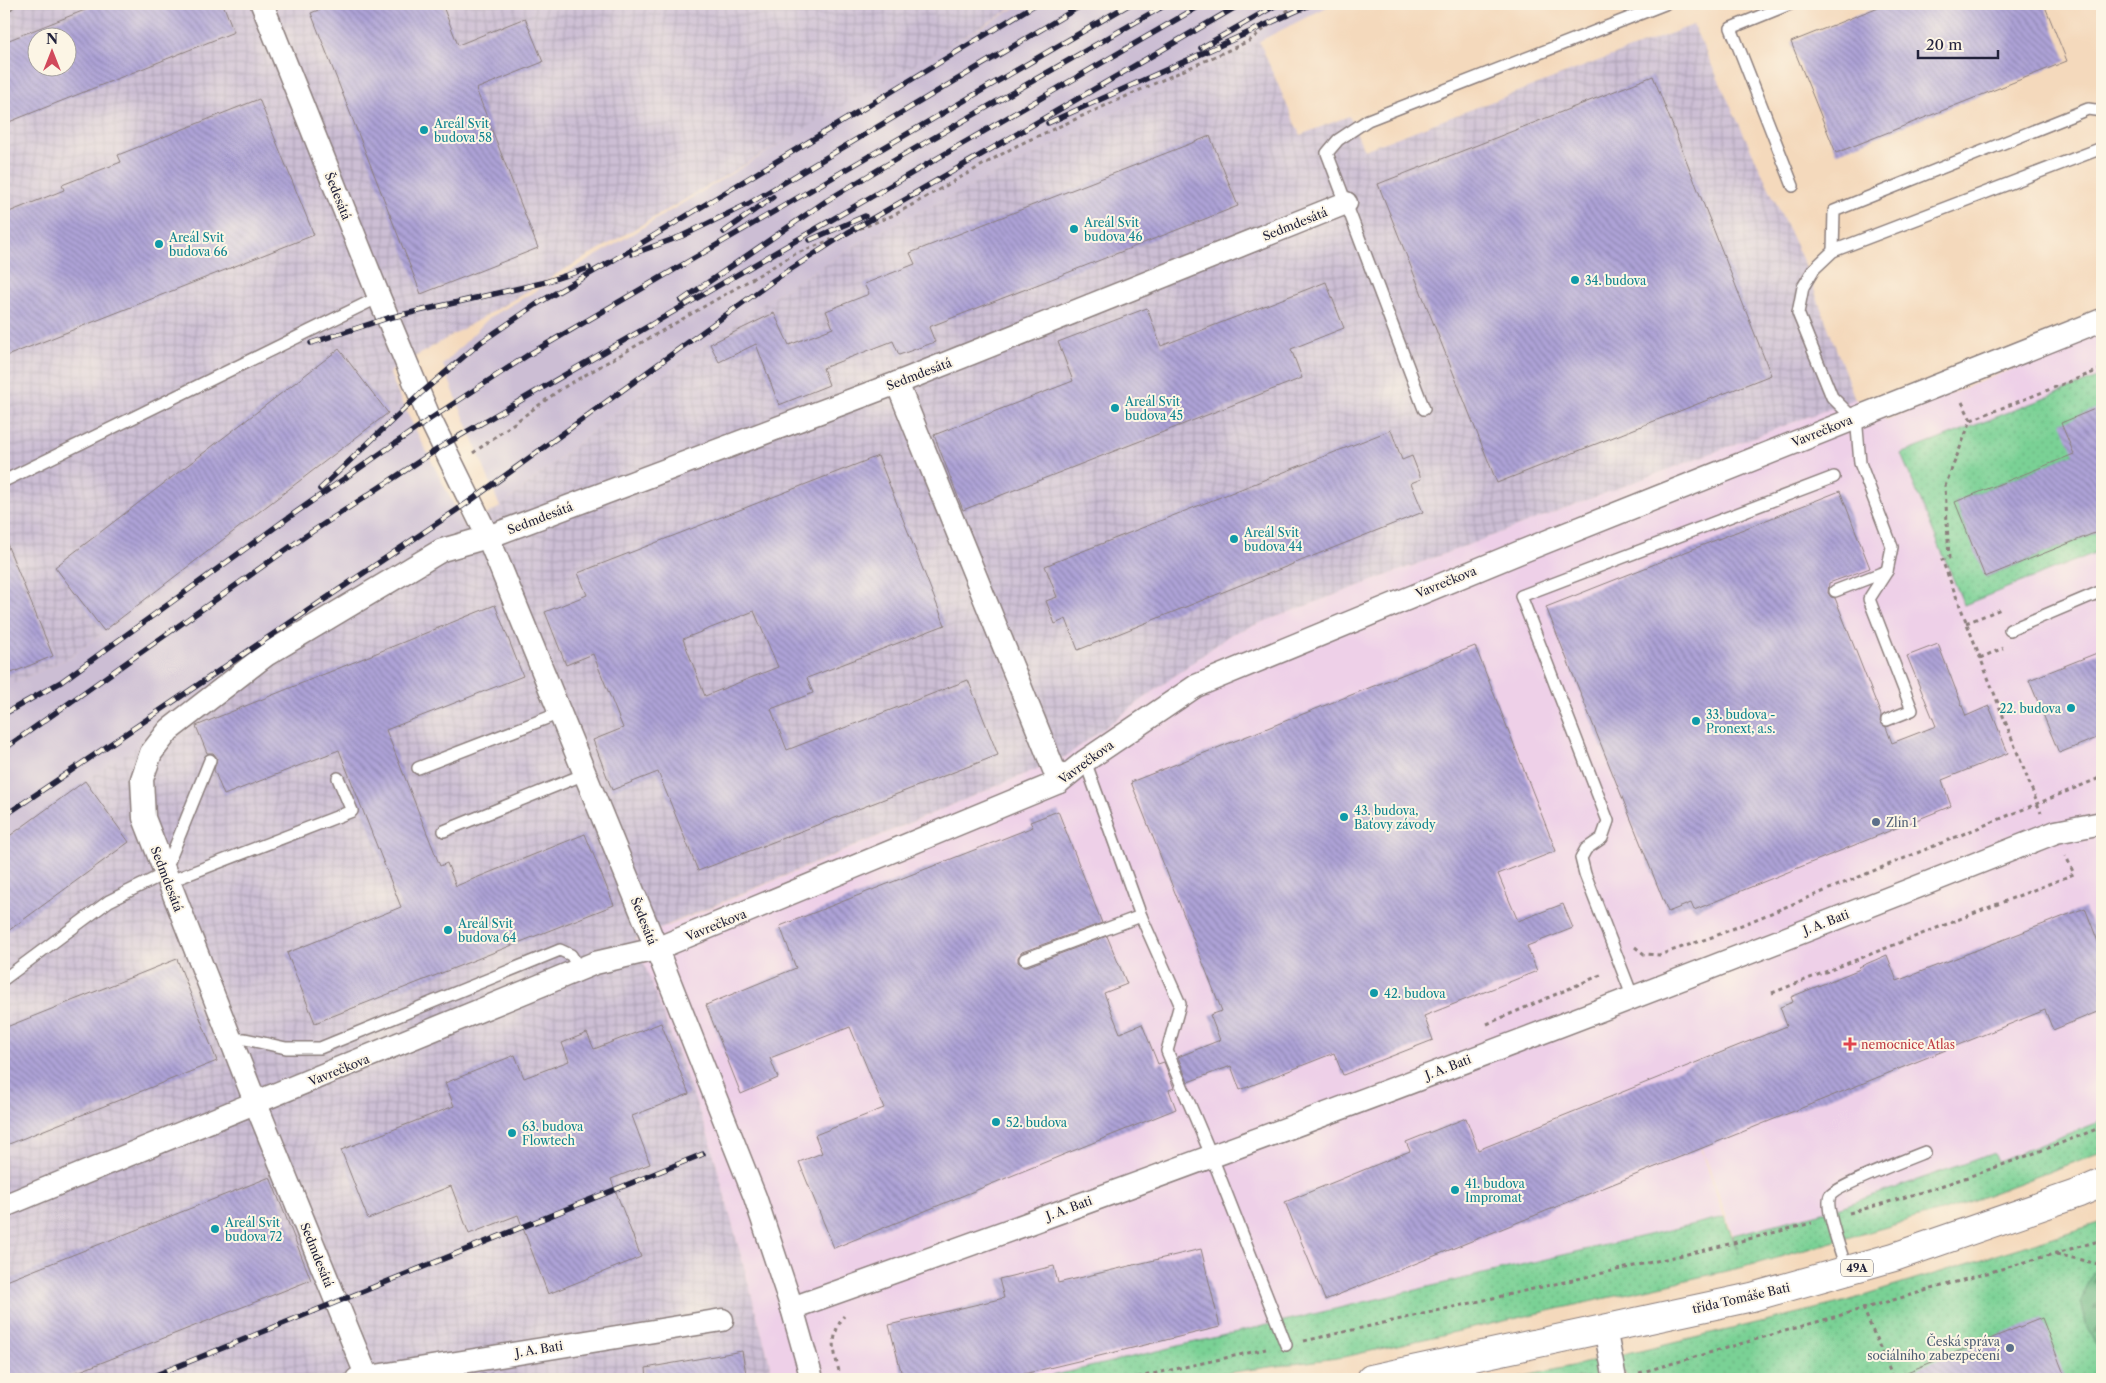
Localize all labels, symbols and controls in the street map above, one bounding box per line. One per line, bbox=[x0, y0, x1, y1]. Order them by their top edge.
north arrow bbox=[28, 28, 78, 78]
scale bar bbox=[1918, 28, 1998, 60]
text: N bbox=[46, 30, 58, 48]
text: 20 m bbox=[1926, 35, 1962, 54]
place label: Areál Svit budova 58 bbox=[433, 116, 492, 145]
marker: Areál Svit budova 58 bbox=[418, 124, 430, 136]
street label: Šedesátá bbox=[322, 170, 356, 223]
street label: Sedmdesátá bbox=[1260, 204, 1330, 244]
place label: Areál Svit budova 46 bbox=[1083, 215, 1142, 244]
marker: Areál Svit budova 46 bbox=[1068, 223, 1080, 235]
place label: Areál Svit budova 66 bbox=[168, 230, 228, 259]
marker: Areál Svit budova 66 bbox=[153, 238, 165, 250]
place label: 34. budova bbox=[1585, 273, 1647, 288]
marker: 34. budova bbox=[1569, 274, 1581, 286]
street label: Sedmdesátá bbox=[884, 354, 954, 393]
place label: Areál Svit budova 45 bbox=[1124, 394, 1183, 423]
marker: Areál Svit budova 45 bbox=[1109, 402, 1121, 414]
street label: Vavrečkova bbox=[1789, 412, 1855, 450]
street label: Sedmdesátá bbox=[505, 498, 575, 537]
place label: Areál Svit budova 44 bbox=[1243, 525, 1302, 554]
marker: Areál Svit budova 44 bbox=[1228, 533, 1240, 545]
street label: Vavrečkova bbox=[1413, 563, 1479, 601]
place label: 22. budova bbox=[1999, 701, 2062, 716]
marker: 22. budova bbox=[2065, 702, 2077, 714]
place label: 33. budova - Pronext, a.s. bbox=[1706, 707, 1776, 736]
marker: 33. budova - Pronext, a.s. bbox=[1690, 715, 1702, 727]
street label: Vavrečkova bbox=[1055, 737, 1117, 787]
place label: 43. budova, Baťovy závody bbox=[1354, 803, 1436, 832]
marker: 43. budova, Baťovy závody bbox=[1338, 811, 1350, 823]
place label: Zlín 1 bbox=[1886, 815, 1917, 830]
marker: Zlín 1 bbox=[1870, 816, 1882, 828]
street label: Sedmdesátá bbox=[148, 844, 187, 914]
street label: Šedesátá bbox=[628, 895, 662, 948]
street label: Vavrečkova bbox=[683, 906, 749, 944]
street label: J. A. Bati bbox=[1799, 906, 1851, 938]
place label: Areál Svit budova 64 bbox=[457, 916, 517, 945]
marker: Areál Svit budova 64 bbox=[442, 924, 454, 936]
place label: 42. budova bbox=[1384, 986, 1446, 1001]
marker: 42. budova bbox=[1368, 987, 1380, 999]
marker: nemocnice Atlas bbox=[1843, 1037, 1857, 1051]
place label: nemocnice Atlas bbox=[1861, 1037, 1955, 1052]
street label: Vavrečkova bbox=[306, 1051, 372, 1089]
street label: J. A. Bati bbox=[1421, 1051, 1473, 1083]
place label: 52. budova bbox=[1006, 1115, 1068, 1130]
marker: 52. budova bbox=[990, 1116, 1002, 1128]
place label: 63. budova Flowtech bbox=[522, 1119, 584, 1148]
marker: 63. budova Flowtech bbox=[506, 1127, 518, 1139]
place label: 41. budova Impromat bbox=[1465, 1176, 1525, 1205]
marker: 41. budova Impromat bbox=[1449, 1184, 1461, 1196]
street label: J. A. Bati bbox=[1042, 1193, 1094, 1224]
place label: Areál Svit budova 72 bbox=[224, 1215, 282, 1244]
street label: Sedmdesátá bbox=[297, 1220, 337, 1290]
marker: Areál Svit budova 72 bbox=[209, 1223, 221, 1235]
road number: 49A bbox=[1841, 1260, 1873, 1276]
street label: třída Tomáše Bati bbox=[1691, 1279, 1792, 1317]
place label: Česká správa sociálního zabezpečení bbox=[1867, 1333, 2001, 1363]
street label: J. A. Bati bbox=[512, 1338, 564, 1360]
marker: Česká správa sociálního zabezpečení bbox=[2004, 1342, 2016, 1354]

